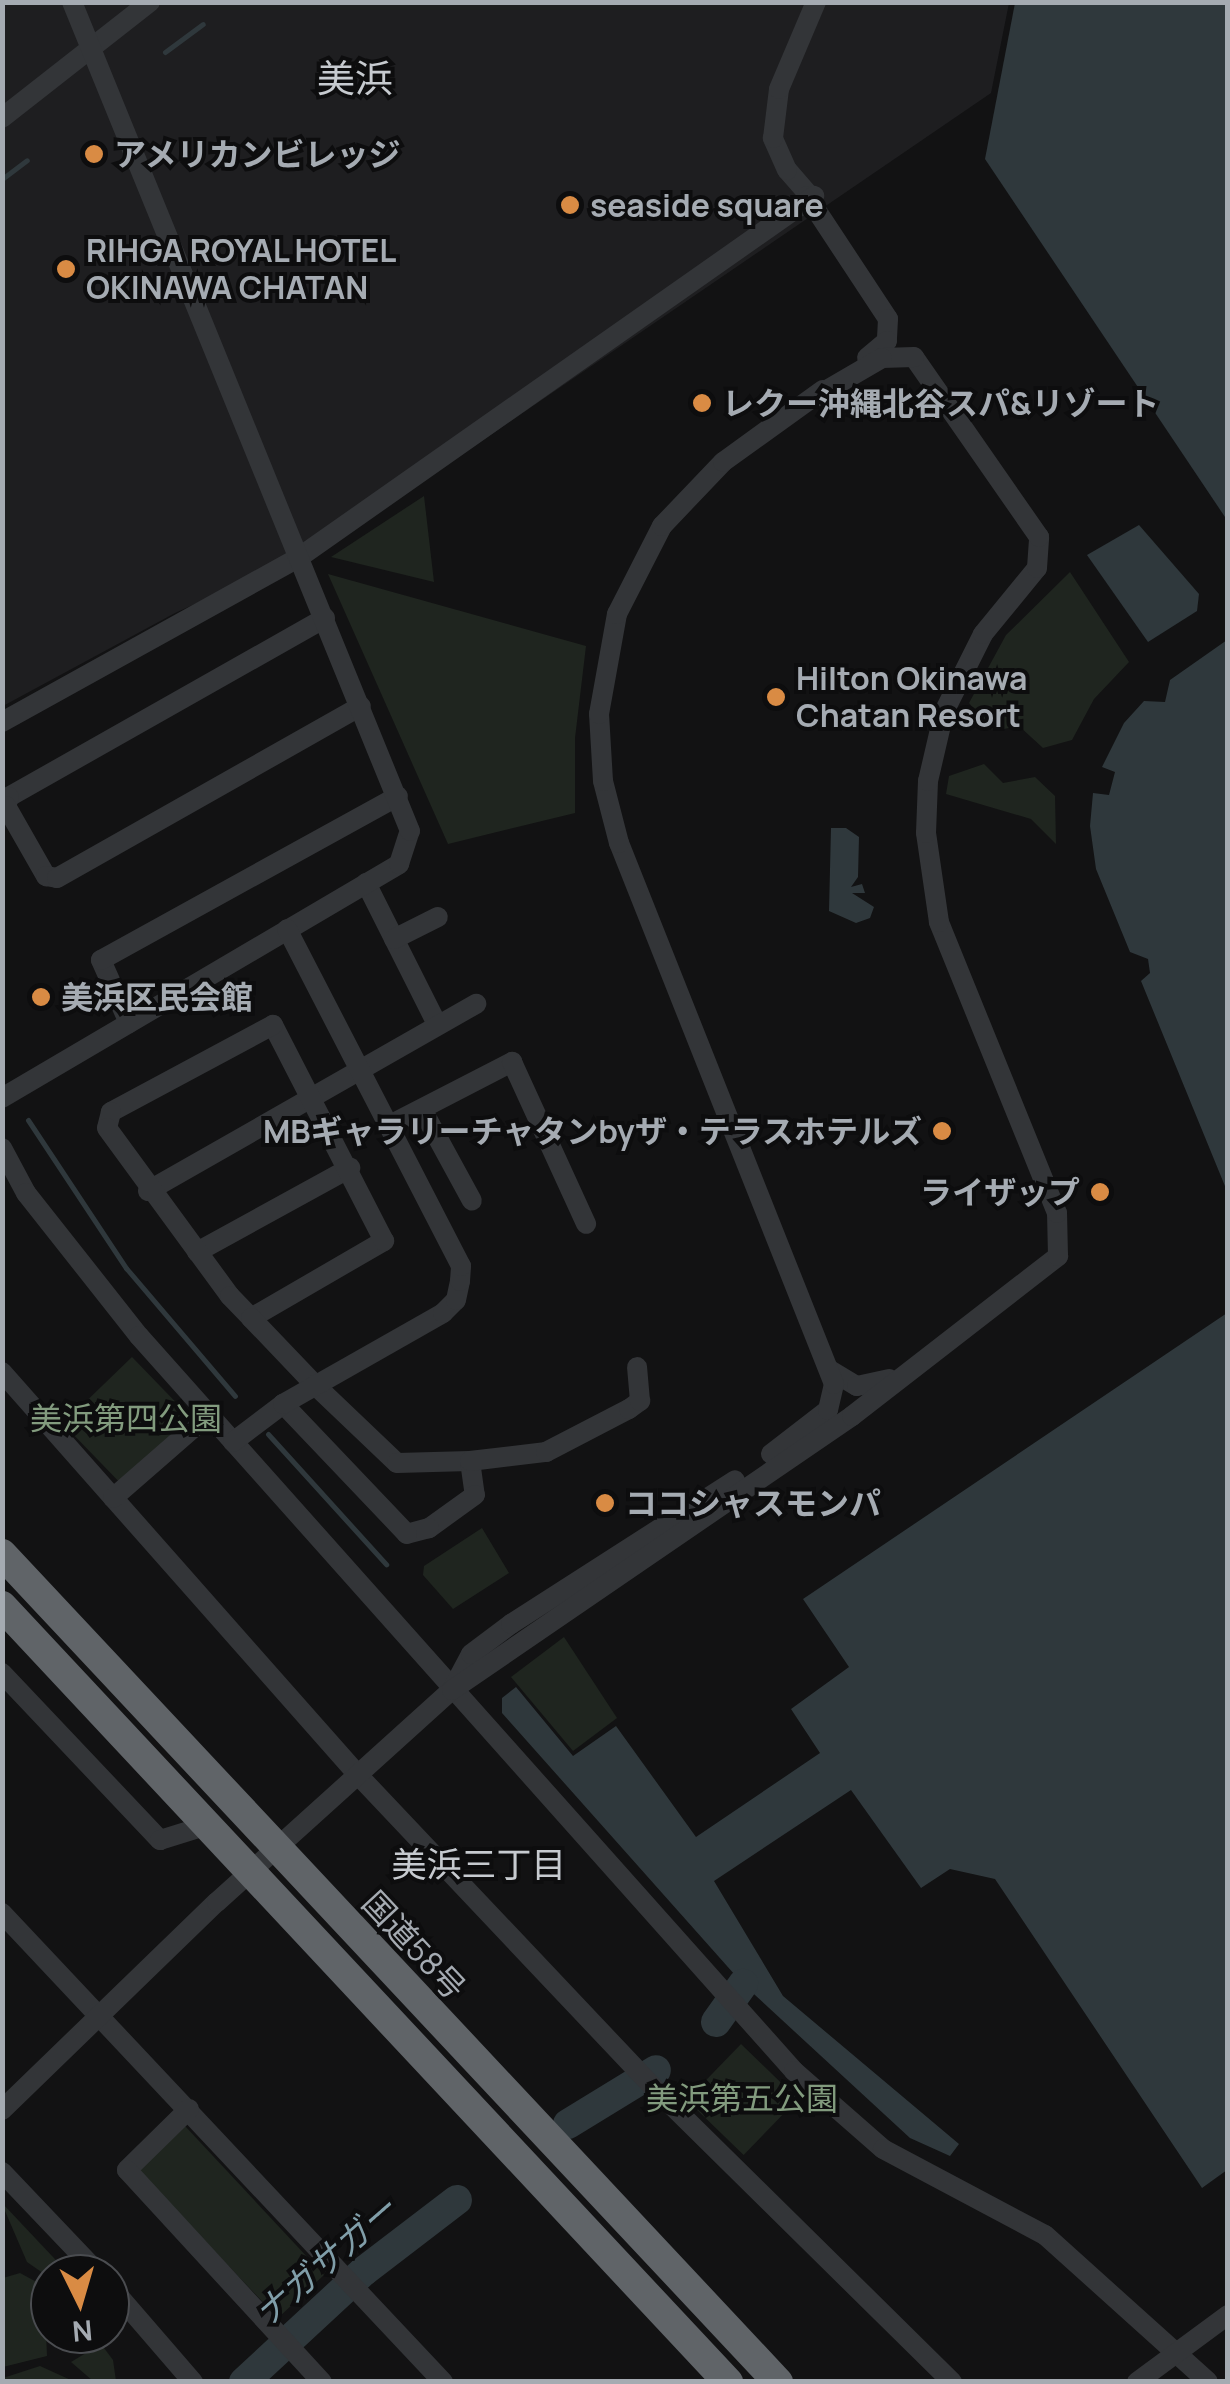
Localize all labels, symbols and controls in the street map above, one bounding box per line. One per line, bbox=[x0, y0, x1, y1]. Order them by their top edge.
district label: 美浜 bbox=[317, 55, 393, 101]
place label: アメリカンビレッジ bbox=[114, 135, 402, 173]
marker: アメリカンビレッジ bbox=[83, 143, 105, 165]
place label: seaside square bbox=[590, 186, 824, 224]
marker: seaside square bbox=[559, 194, 581, 216]
place label: RIHGA ROYAL HOTEL OKINAWA CHATAN bbox=[86, 232, 398, 307]
marker: RIHGA ROYAL HOTEL OKINAWA CHATAN bbox=[55, 258, 77, 280]
place label: レクー沖縄北谷スパ&リゾート bbox=[722, 384, 1159, 422]
marker: レクー沖縄北谷スパ&リゾート bbox=[691, 392, 713, 414]
place label: Hilton Okinawa Chatan Resort bbox=[796, 660, 1027, 735]
marker: Hilton Okinawa Chatan Resort bbox=[765, 686, 787, 708]
place label: 美浜区民会館 bbox=[61, 978, 253, 1016]
marker: 美浜区民会館 bbox=[30, 986, 52, 1008]
place label: MBギャラリーチャタンbyザ・テラスホテルズ bbox=[262, 1112, 922, 1150]
marker: MBギャラリーチャタンbyザ・テラスホテルズ bbox=[931, 1120, 953, 1142]
place label: ライザップ bbox=[920, 1173, 1080, 1211]
marker: ライザップ bbox=[1089, 1181, 1111, 1203]
park label: 美浜第四公園 bbox=[30, 1399, 222, 1437]
place label: ココシャスモンパ bbox=[625, 1484, 881, 1522]
marker: ココシャスモンパ bbox=[594, 1492, 616, 1514]
district label: 美浜三丁目 bbox=[392, 1843, 566, 1885]
street label: 国道58号 bbox=[355, 1883, 473, 2007]
park label: 美浜第五公園 bbox=[646, 2079, 838, 2117]
water label: ナガサガー bbox=[245, 2188, 405, 2334]
north arrow bbox=[30, 2254, 130, 2354]
text: N bbox=[71, 2312, 94, 2352]

